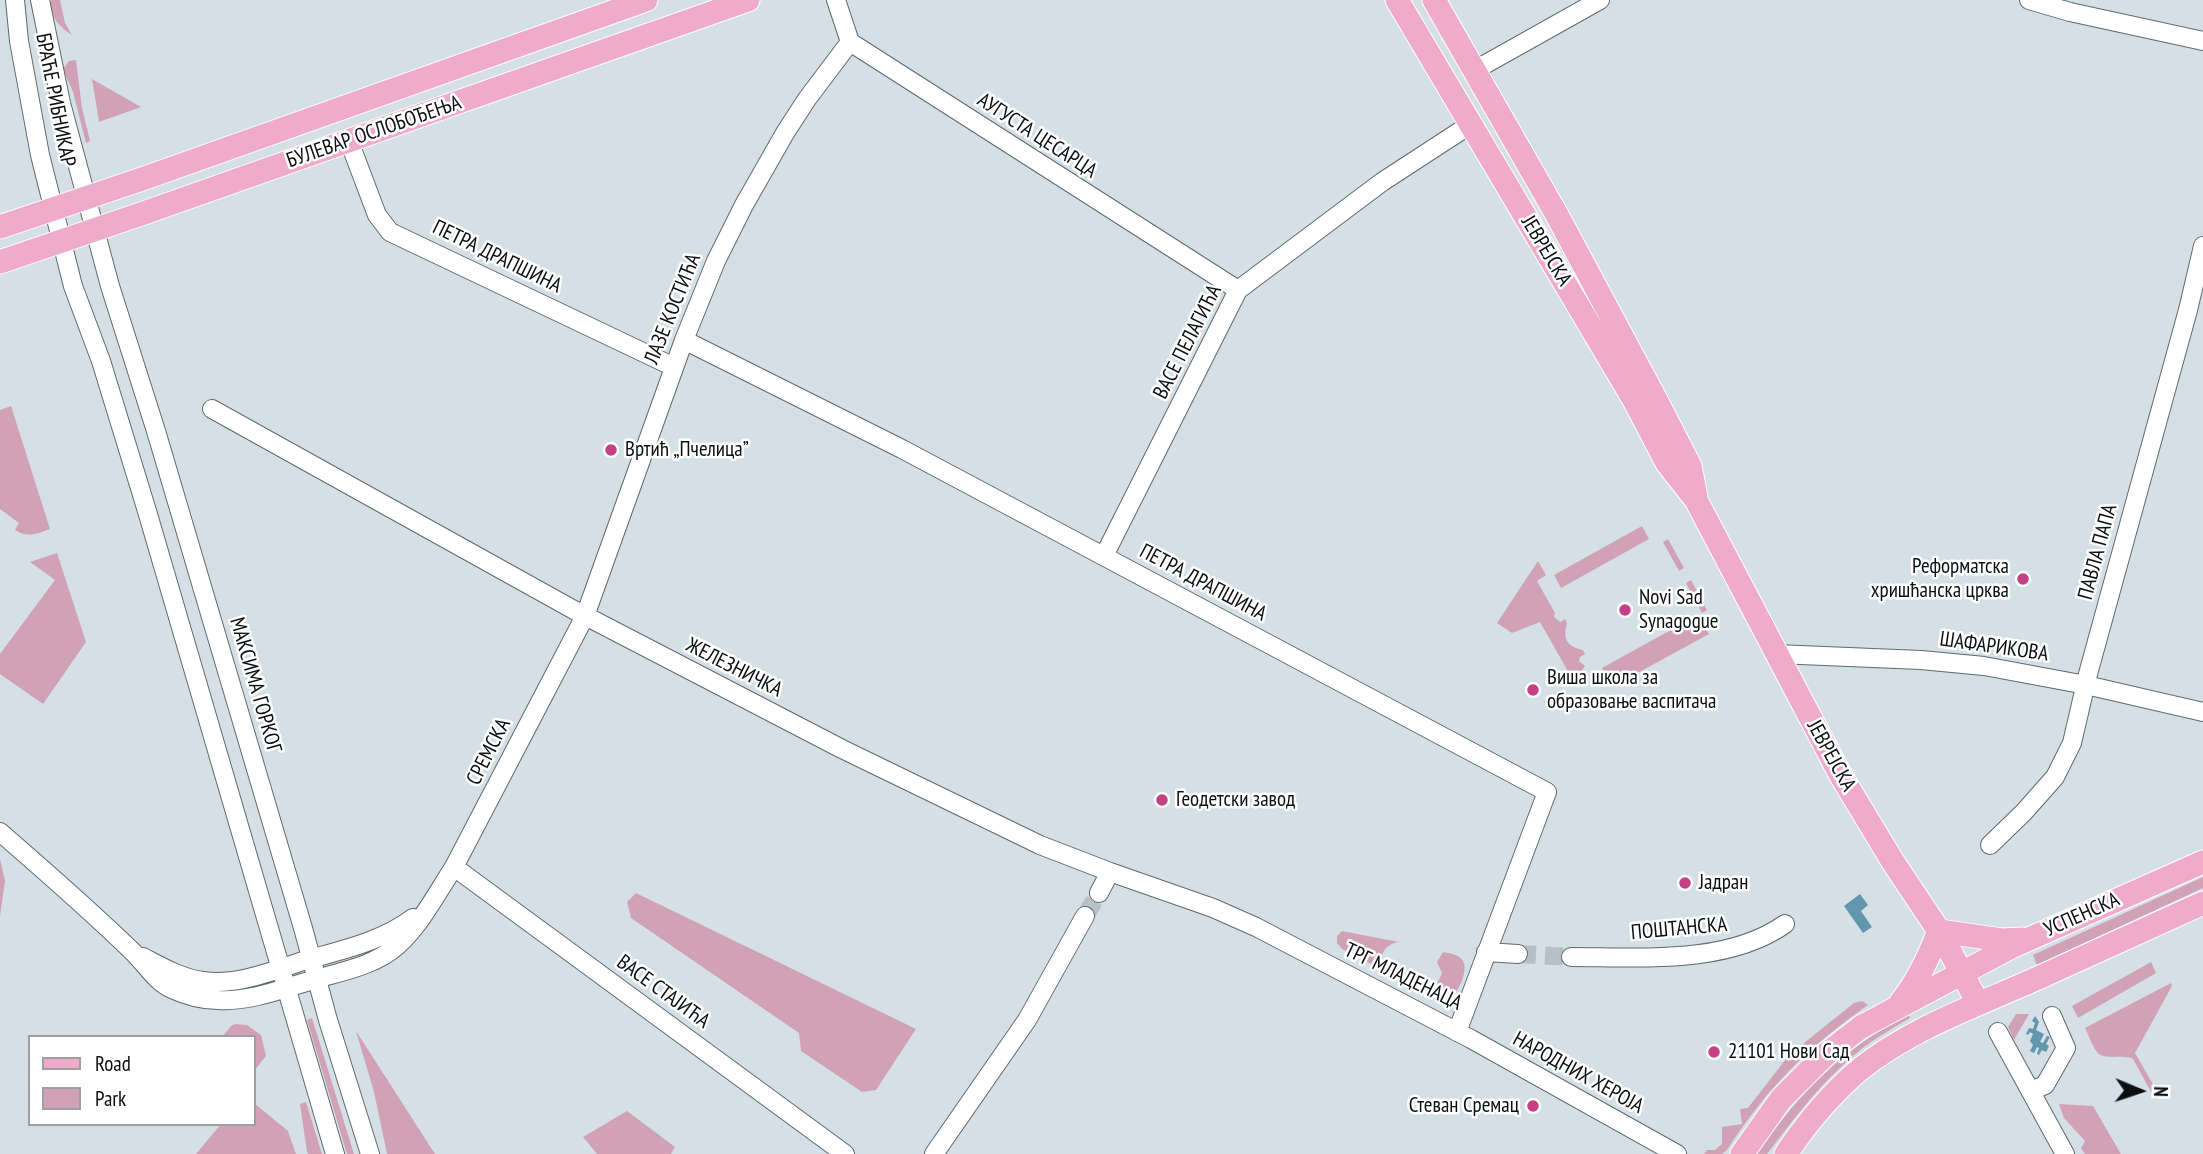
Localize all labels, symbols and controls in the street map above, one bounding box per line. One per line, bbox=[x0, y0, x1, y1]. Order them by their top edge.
street label: БРАЋЕ РИБНИКАР bbox=[30, 31, 80, 169]
street label: АУГУСТА ЦЕСАРЦА bbox=[973, 88, 1101, 184]
street label: БУЛЕВАР ОСЛОБОЂЕЊА bbox=[283, 90, 465, 174]
street label: ЈЕВРЕЈСКА bbox=[1515, 211, 1577, 291]
street label: ПЕТРА ДРАПШИНА bbox=[428, 215, 566, 299]
street label: ЛАЗЕ КОСТИЋА bbox=[639, 250, 707, 368]
street label: ВАСЕ ПЕЛАГИЋА bbox=[1149, 281, 1227, 403]
place label: Вртић „Пчелица” bbox=[625, 437, 749, 463]
marker: Вртић „Пчелица” bbox=[603, 442, 619, 458]
street label: ПАВЛА ПАПА bbox=[2073, 502, 2123, 602]
street label: ПЕТРА ДРАПШИНА bbox=[1135, 539, 1271, 627]
place label: Реформатска хришћанска црква bbox=[1871, 554, 2009, 604]
marker: Реформатска хришћанска црква bbox=[2015, 571, 2031, 587]
place label: Novi Sad Synagogue bbox=[1639, 585, 1719, 635]
marker: Novi Sad Synagogue bbox=[1617, 602, 1633, 618]
street label: МАКСИМА ГОРКОГ bbox=[224, 615, 286, 755]
street label: ШАФАРИКОВА bbox=[1938, 627, 2050, 667]
street label: ЖЕЛЕЗНИЧКА bbox=[682, 633, 786, 703]
place label: Виша школа за образовање васпитача bbox=[1547, 665, 1716, 715]
marker: Виша школа за образовање васпитача bbox=[1525, 682, 1541, 698]
street label: СРЕМСКА bbox=[462, 714, 516, 790]
street label: ЈЕВРЕЈСКА bbox=[1801, 716, 1861, 796]
place label: Геодетски завод bbox=[1176, 787, 1295, 813]
marker: Геодетски завод bbox=[1154, 792, 1170, 808]
place label: Јадран bbox=[1699, 870, 1748, 896]
marker: Јадран bbox=[1677, 875, 1693, 891]
street label: УСПЕНСКА bbox=[2040, 887, 2124, 943]
street label: ПОШТАНСКА bbox=[1630, 912, 1728, 946]
street label: ТРГ МЛАДЕНАЦА bbox=[1340, 938, 1466, 1016]
street label: ВАСЕ СТАЈИЋА bbox=[612, 950, 714, 1034]
street label: НАРОДНИХ ХЕРОЈА bbox=[1508, 1027, 1648, 1119]
legend bbox=[28, 1035, 256, 1126]
place label: 21101 Нови Сад bbox=[1728, 1039, 1849, 1065]
marker: 21101 Нови Сад bbox=[1706, 1044, 1722, 1060]
text: Road bbox=[95, 1050, 131, 1077]
north arrow bbox=[2105, 1056, 2175, 1126]
text: Park bbox=[95, 1085, 126, 1112]
text: N bbox=[2149, 1086, 2173, 1097]
place label: Стеван Сремац bbox=[1409, 1093, 1519, 1119]
marker: Стеван Сремац bbox=[1525, 1098, 1541, 1114]

